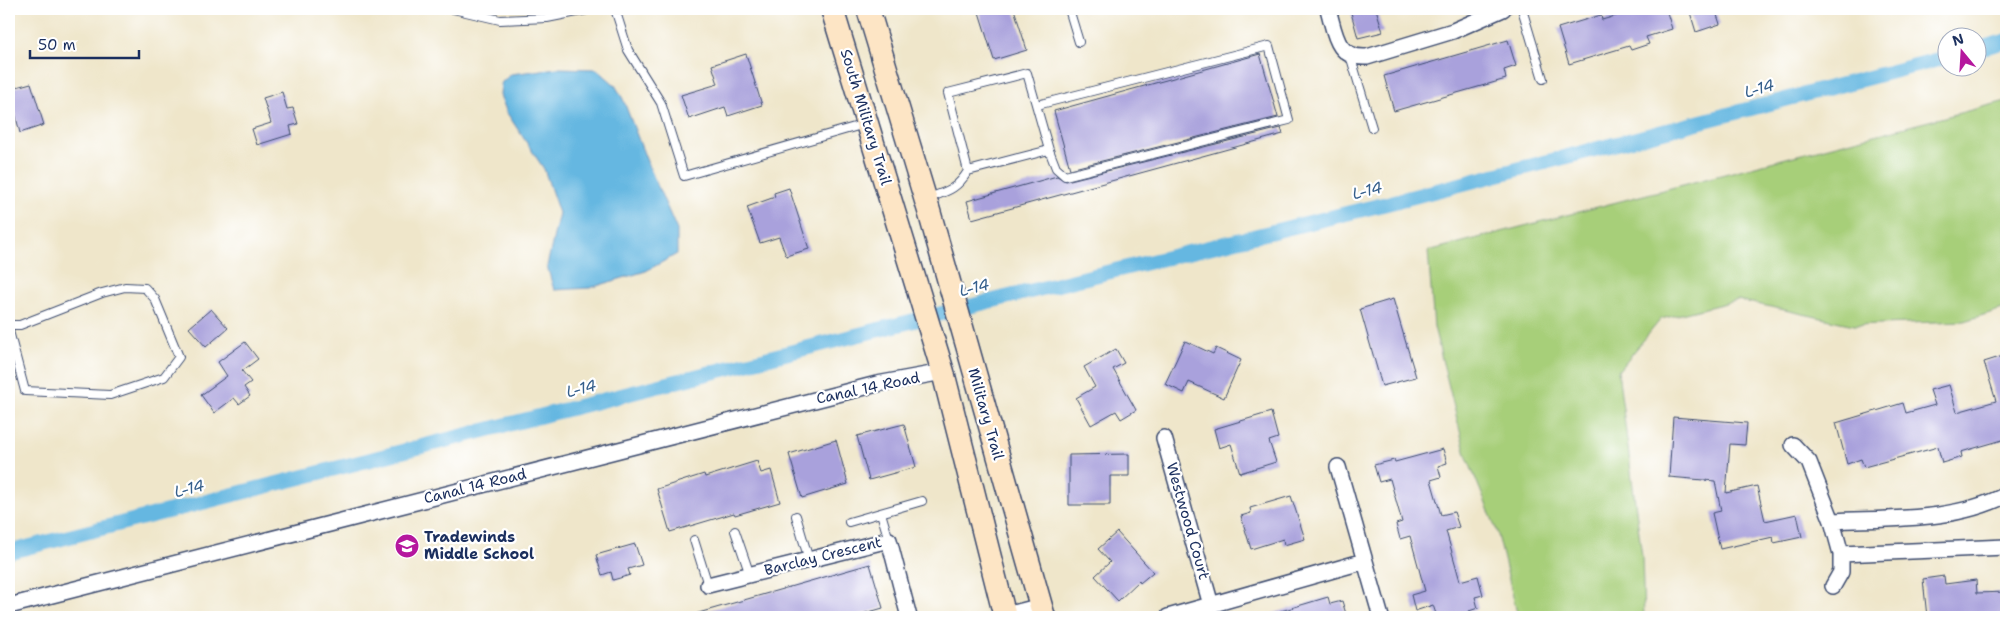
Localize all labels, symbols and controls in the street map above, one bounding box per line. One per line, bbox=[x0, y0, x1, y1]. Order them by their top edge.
scale bar bbox=[30, 28, 139, 60]
north arrow bbox=[1938, 28, 1988, 78]
text: N bbox=[1950, 29, 1966, 50]
text: 50 m bbox=[38, 35, 76, 55]
street label: South Military Trail bbox=[836, 46, 896, 188]
water label: L-14 bbox=[1742, 74, 1776, 103]
water label: L-14 bbox=[1350, 177, 1384, 204]
water label: L-14 bbox=[957, 274, 991, 301]
street label: Military Trail bbox=[963, 366, 1009, 463]
street label: Canal 14 Road bbox=[814, 367, 922, 409]
water label: L-14 bbox=[564, 375, 598, 402]
street label: Westwood Court bbox=[1162, 460, 1214, 582]
street label: Canal 14 Road bbox=[422, 463, 529, 508]
water label: L-14 bbox=[172, 475, 206, 502]
place label: Tradewinds Middle School bbox=[424, 527, 534, 564]
street label: Barclay Crescent bbox=[762, 532, 884, 580]
school or university icon: Tradewinds Middle School bbox=[394, 533, 420, 559]

